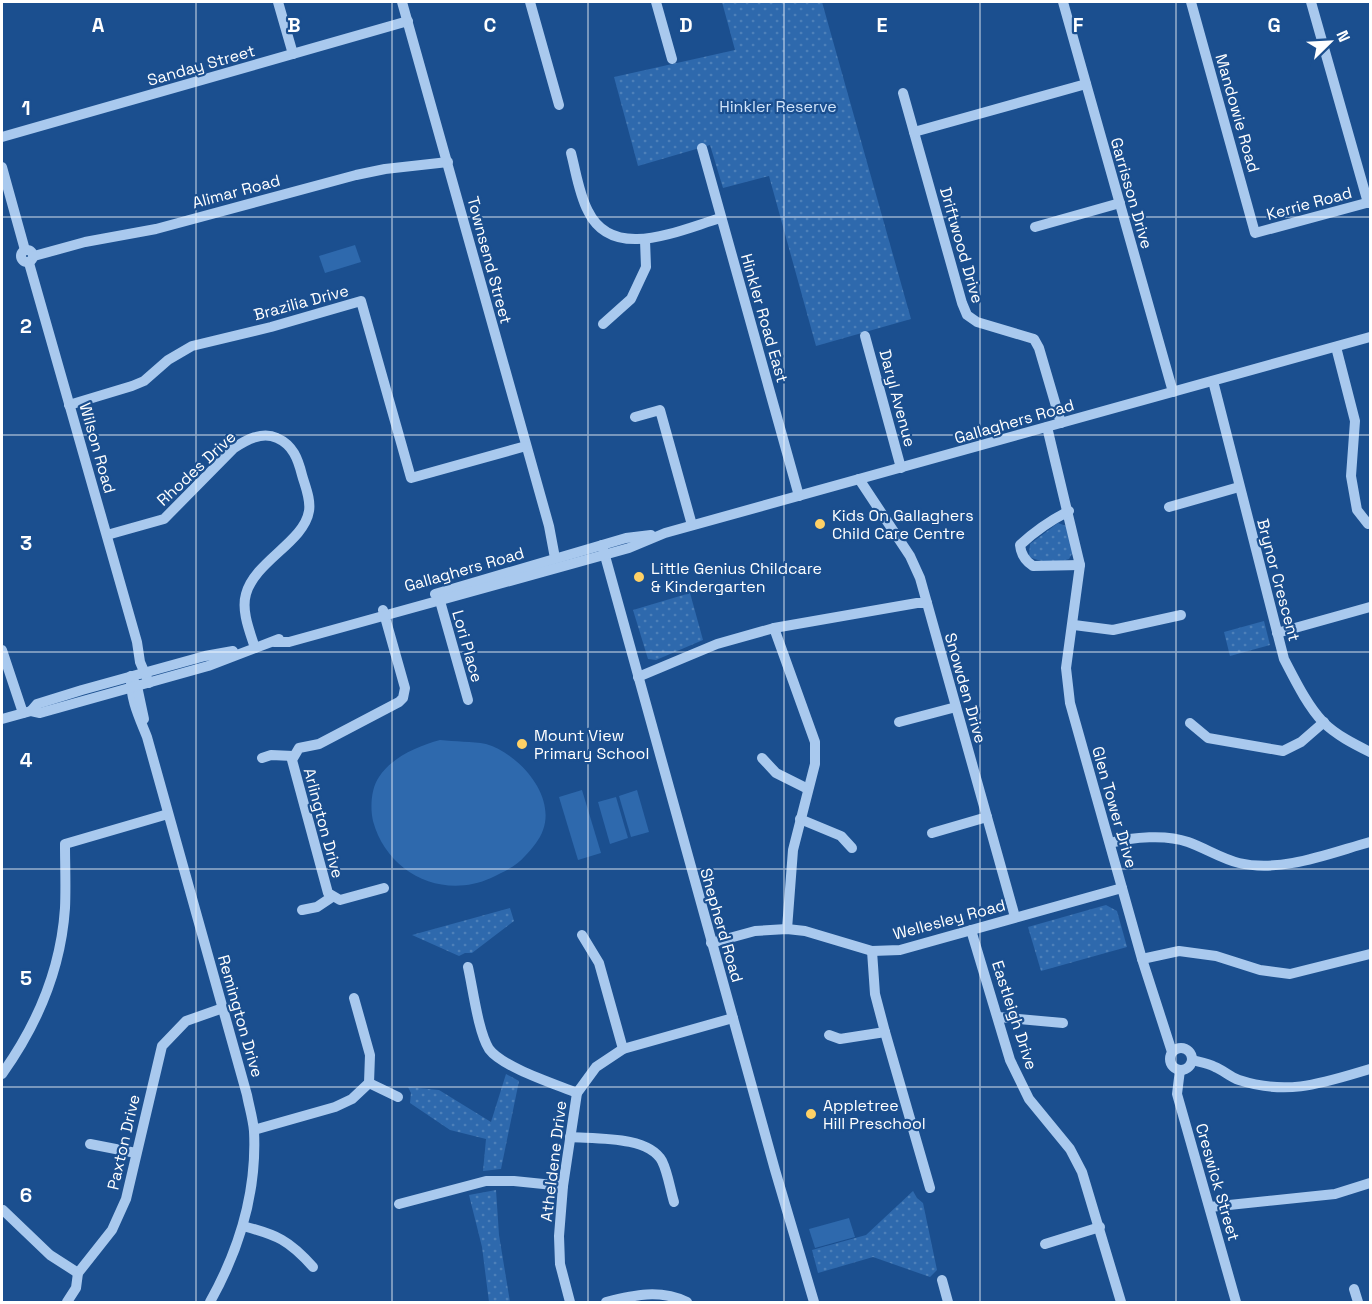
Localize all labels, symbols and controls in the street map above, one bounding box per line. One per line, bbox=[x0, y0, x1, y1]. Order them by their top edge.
text: A bbox=[92, 12, 105, 38]
text: B bbox=[287, 12, 301, 38]
text: C bbox=[484, 12, 497, 38]
text: D bbox=[679, 12, 693, 38]
text: E bbox=[876, 12, 888, 38]
text: F bbox=[1073, 12, 1084, 38]
text: G bbox=[1267, 12, 1281, 38]
north arrow bbox=[1300, 12, 1360, 72]
text: N bbox=[1331, 27, 1355, 45]
street label: Sanday Street bbox=[145, 40, 257, 91]
street label: Mandowie Road bbox=[1211, 51, 1264, 175]
text: 1 bbox=[21, 95, 31, 121]
park label: Hinkler Reserve bbox=[719, 96, 837, 117]
street label: Garrisson Drive bbox=[1106, 135, 1157, 251]
street label: Alimar Road bbox=[190, 170, 282, 213]
street label: Kerrie Road bbox=[1264, 182, 1354, 225]
street label: Driftwood Drive bbox=[935, 185, 988, 306]
street label: Townsend Street bbox=[462, 194, 517, 326]
street label: Hinkler Road East bbox=[736, 251, 793, 385]
street label: Brazilia Drive bbox=[251, 280, 351, 325]
text: 2 bbox=[20, 313, 32, 339]
street label: Daryl Avenue bbox=[874, 347, 921, 449]
street label: Gallaghers Road bbox=[952, 394, 1077, 449]
street label: Wilson Road bbox=[75, 400, 120, 496]
street label: Rhodes Drive bbox=[152, 426, 240, 510]
place label: Kids On Gallaghers Child Care Centre bbox=[832, 505, 974, 544]
street label: Brynor Crescent bbox=[1252, 516, 1305, 644]
marker: Kids On Gallaghers Child Care Centre bbox=[813, 517, 827, 531]
text: 3 bbox=[20, 530, 32, 556]
street label: Gallaghers Road bbox=[402, 542, 527, 597]
place label: Little Genius Childcare & Kindergarten bbox=[651, 558, 822, 597]
marker: Little Genius Childcare & Kindergarten bbox=[632, 570, 646, 584]
street label: Lori Place bbox=[447, 608, 488, 685]
street label: Snowden Drive bbox=[940, 630, 991, 746]
place label: Mount View Primary School bbox=[534, 725, 649, 764]
marker: Mount View Primary School bbox=[515, 737, 529, 751]
street label: Glen Tower Drive bbox=[1087, 744, 1142, 870]
text: 4 bbox=[20, 747, 33, 773]
street label: Arlington Drive bbox=[299, 766, 348, 881]
street label: Shepherd Road bbox=[695, 865, 748, 985]
street label: Wellesley Road bbox=[891, 894, 1008, 945]
street label: Remington Drive bbox=[213, 952, 268, 1080]
street label: Eastleigh Drive bbox=[987, 958, 1042, 1072]
text: 5 bbox=[20, 965, 32, 991]
street label: Paxton Drive bbox=[102, 1092, 145, 1192]
place label: Appletree Hill Preschool bbox=[823, 1095, 926, 1134]
street label: Atheldene Drive bbox=[536, 1099, 571, 1223]
marker: Appletree Hill Preschool bbox=[804, 1107, 818, 1121]
street label: Creswick Street bbox=[1191, 1121, 1244, 1244]
text: 6 bbox=[20, 1182, 32, 1208]

